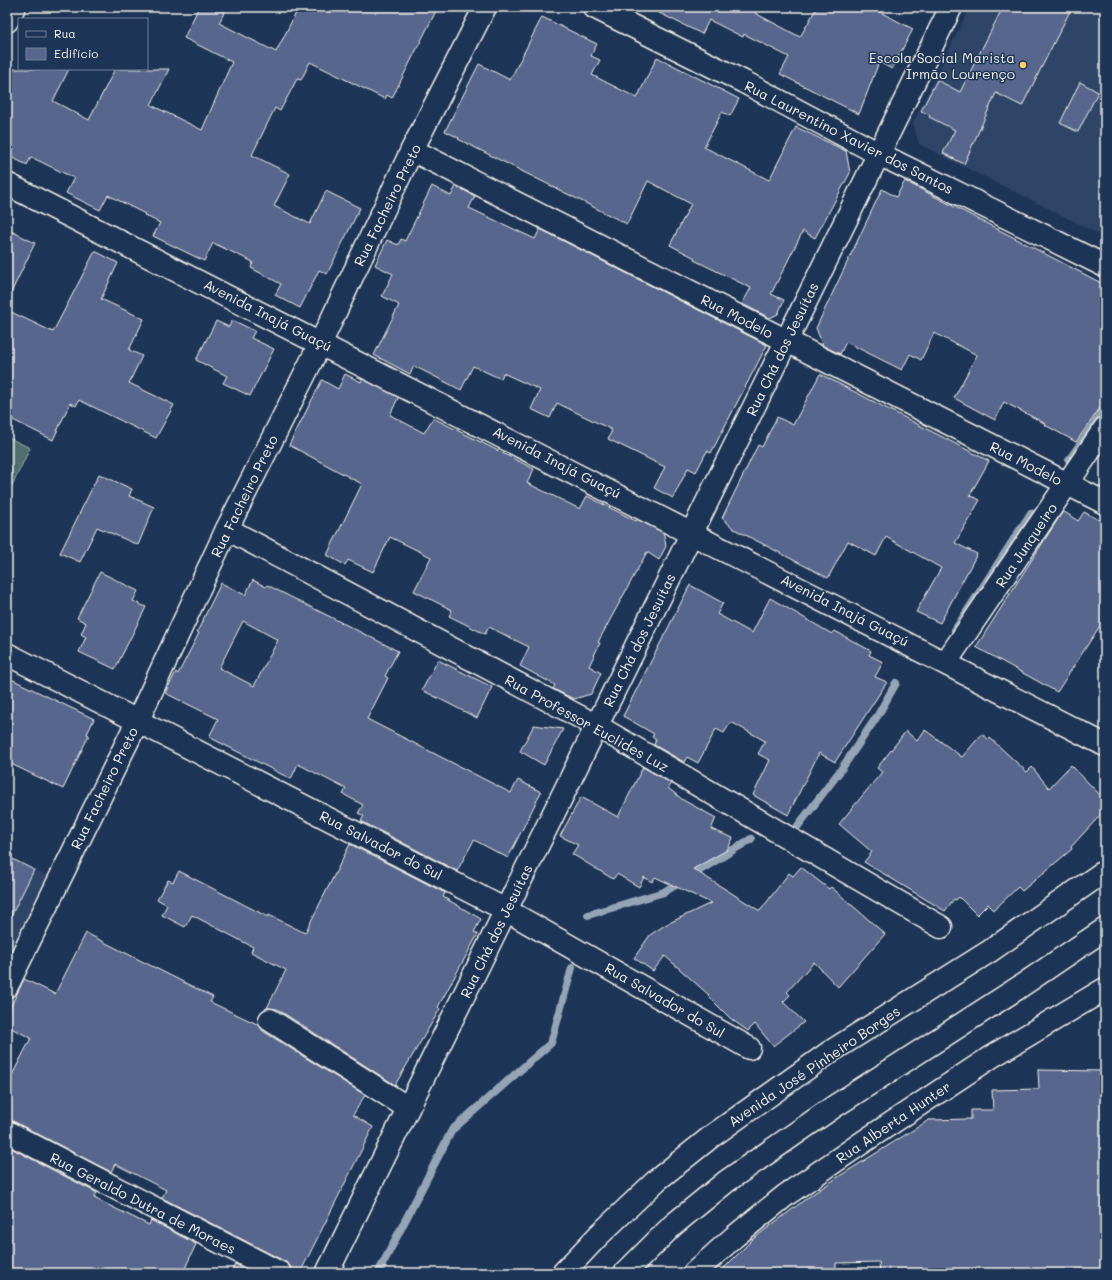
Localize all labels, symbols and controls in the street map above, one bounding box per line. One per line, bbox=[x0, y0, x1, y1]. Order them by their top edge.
legend bbox=[18, 18, 148, 70]
text: Rua bbox=[54, 25, 76, 41]
text: Edifício bbox=[54, 45, 98, 61]
place label: Escola Social Marista Irmão Lourenço bbox=[869, 48, 1015, 83]
marker: Escola Social Marista Irmão Lourenço bbox=[1018, 60, 1028, 70]
street label: Rua Laurentino Xavier dos Santos bbox=[741, 76, 957, 198]
street label: Rua Facheiro Preto bbox=[349, 141, 425, 269]
street label: Avenida Inajá Guaçú bbox=[201, 274, 335, 356]
street label: Rua Chá dos Jesuítas bbox=[741, 279, 823, 419]
street label: Rua Modelo bbox=[698, 290, 776, 342]
street label: Avenida Inajá Guaçú bbox=[490, 421, 624, 503]
street label: Rua Facheiro Preto bbox=[206, 432, 282, 560]
street label: Rua Modelo bbox=[987, 437, 1065, 489]
street label: Rua Junqueiro bbox=[991, 499, 1061, 591]
street label: Avenida Inajá Guaçú bbox=[778, 569, 912, 651]
street label: Rua Chá dos Jesuítas bbox=[598, 570, 680, 710]
street label: Rua Professor Euclides Luz bbox=[502, 670, 673, 776]
street label: Rua Facheiro Preto bbox=[66, 724, 142, 852]
street label: Rua Salvador do Sul bbox=[316, 806, 446, 884]
street label: Rua Chá dos Jesuítas bbox=[455, 861, 537, 1001]
street label: Rua Salvador do Sul bbox=[602, 958, 728, 1042]
street label: Avenida José Pinheiro Borges bbox=[724, 1001, 904, 1131]
street label: Rua Alberta Hunter bbox=[832, 1077, 954, 1167]
street label: Rua Geraldo Dutra de Moraes bbox=[47, 1148, 239, 1258]

